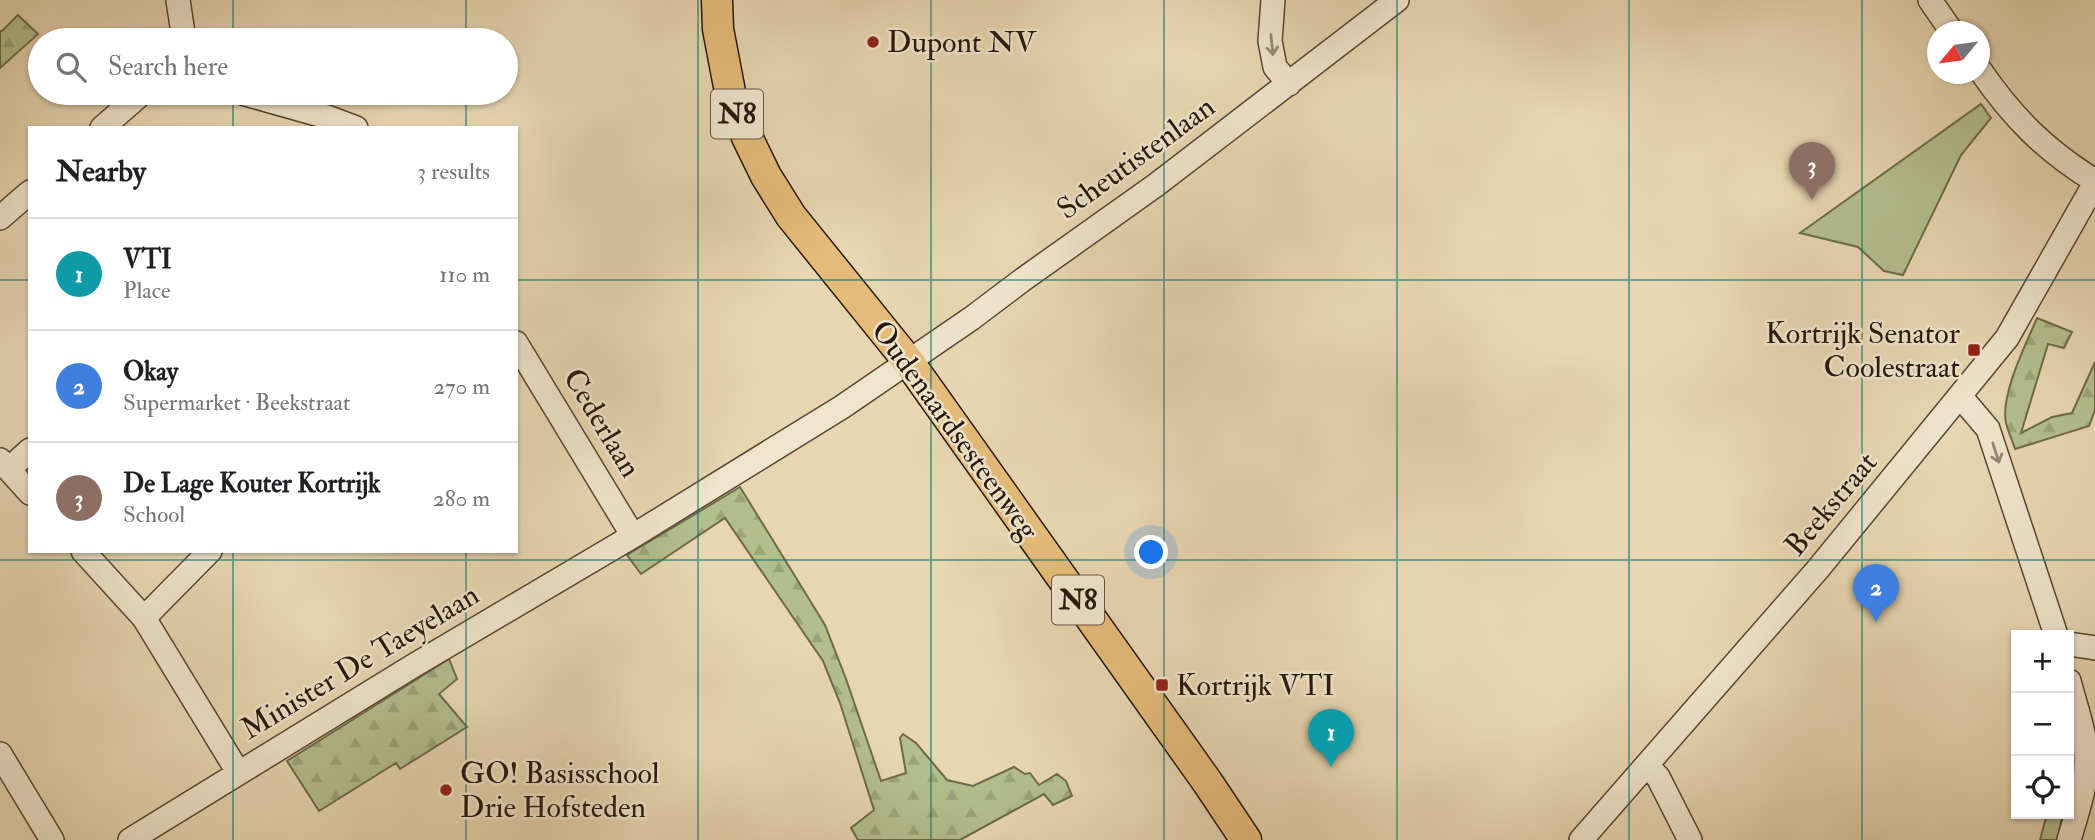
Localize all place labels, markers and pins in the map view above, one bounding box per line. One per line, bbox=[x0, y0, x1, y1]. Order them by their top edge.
place label: Dupont NV bbox=[887, 24, 1038, 61]
marker: Dupont NV bbox=[865, 34, 881, 50]
pin: 3 bbox=[1789, 142, 1835, 200]
place label: Kortrijk Senator Coolestraat bbox=[1765, 315, 1960, 386]
marker: Kortrijk Senator Coolestraat bbox=[1966, 342, 1982, 358]
pin: 2 bbox=[1853, 564, 1899, 622]
place label: Kortrijk VTI bbox=[1176, 667, 1335, 704]
marker: Kortrijk VTI bbox=[1154, 677, 1170, 693]
pin: 1 bbox=[1308, 709, 1354, 767]
place label: GO! Basisschool Drie Hofsteden bbox=[460, 755, 660, 826]
marker: GO! Basisschool Drie Hofsteden bbox=[438, 782, 454, 798]

